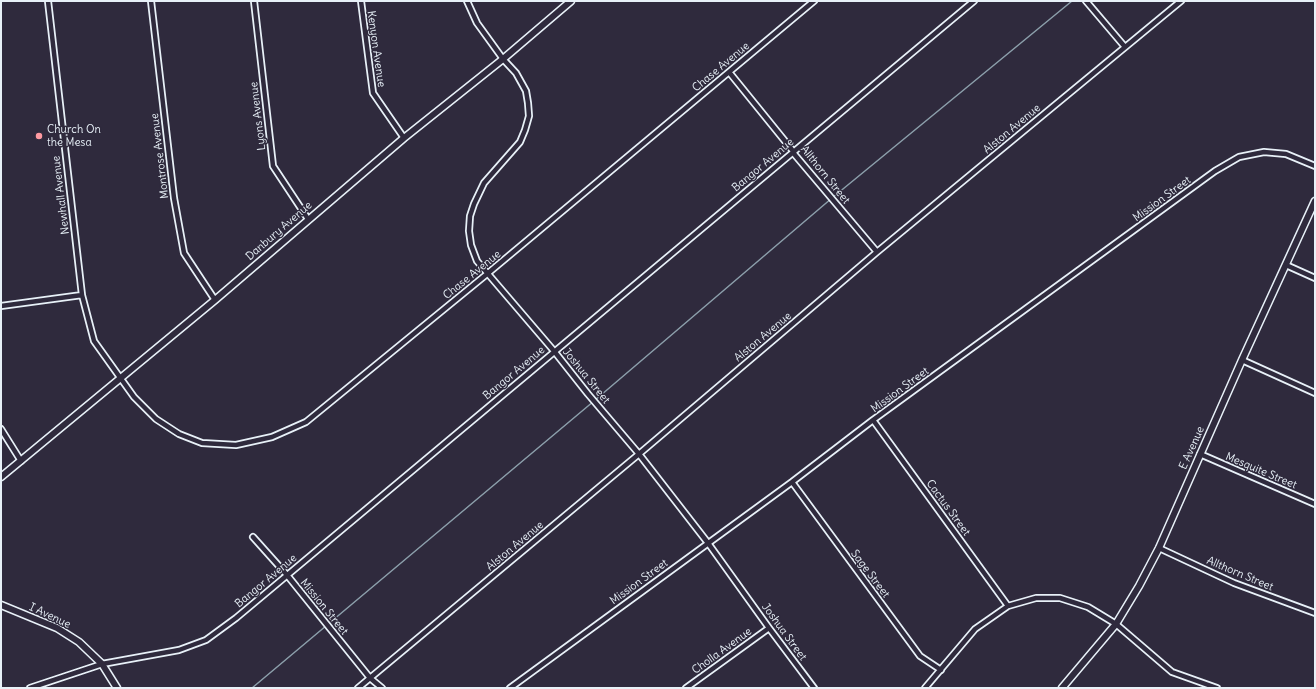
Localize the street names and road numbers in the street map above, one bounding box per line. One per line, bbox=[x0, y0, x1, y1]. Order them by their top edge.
street label: Kenyon Avenue bbox=[364, 10, 388, 88]
street label: Chase Avenue bbox=[690, 39, 752, 95]
street label: Lyons Avenue bbox=[247, 81, 269, 151]
street label: Alston Avenue bbox=[981, 101, 1043, 157]
street label: Montrose Avenue bbox=[148, 113, 172, 199]
street label: Bangor Avenue bbox=[730, 135, 796, 195]
street label: Allthorn Street bbox=[798, 143, 852, 207]
street label: Newhall Avenue bbox=[50, 155, 72, 235]
street label: Mission Street bbox=[1130, 174, 1194, 224]
street label: Danbury Avenue bbox=[243, 199, 315, 263]
street label: Chase Avenue bbox=[441, 248, 503, 302]
street label: Alston Avenue bbox=[732, 309, 794, 365]
street label: Bangor Avenue bbox=[481, 343, 547, 403]
street label: Joshua Street bbox=[560, 346, 612, 406]
street label: Mission Street bbox=[868, 365, 932, 415]
street label: E Avenue bbox=[1177, 424, 1207, 472]
street label: Mesquite Street bbox=[1223, 450, 1299, 492]
street label: Cactus Street bbox=[923, 477, 973, 539]
street label: Alston Avenue bbox=[484, 518, 546, 574]
street label: Sage Street bbox=[848, 548, 892, 600]
street label: Bangor Avenue bbox=[233, 551, 299, 611]
street label: Allthorn Street bbox=[1205, 554, 1275, 594]
street label: Mission Street bbox=[607, 557, 671, 607]
street label: Mission Street bbox=[297, 576, 351, 638]
street label: I Avenue bbox=[27, 601, 73, 631]
street label: Joshua Street bbox=[759, 601, 809, 663]
street label: Cholla Avenue bbox=[690, 625, 754, 677]

